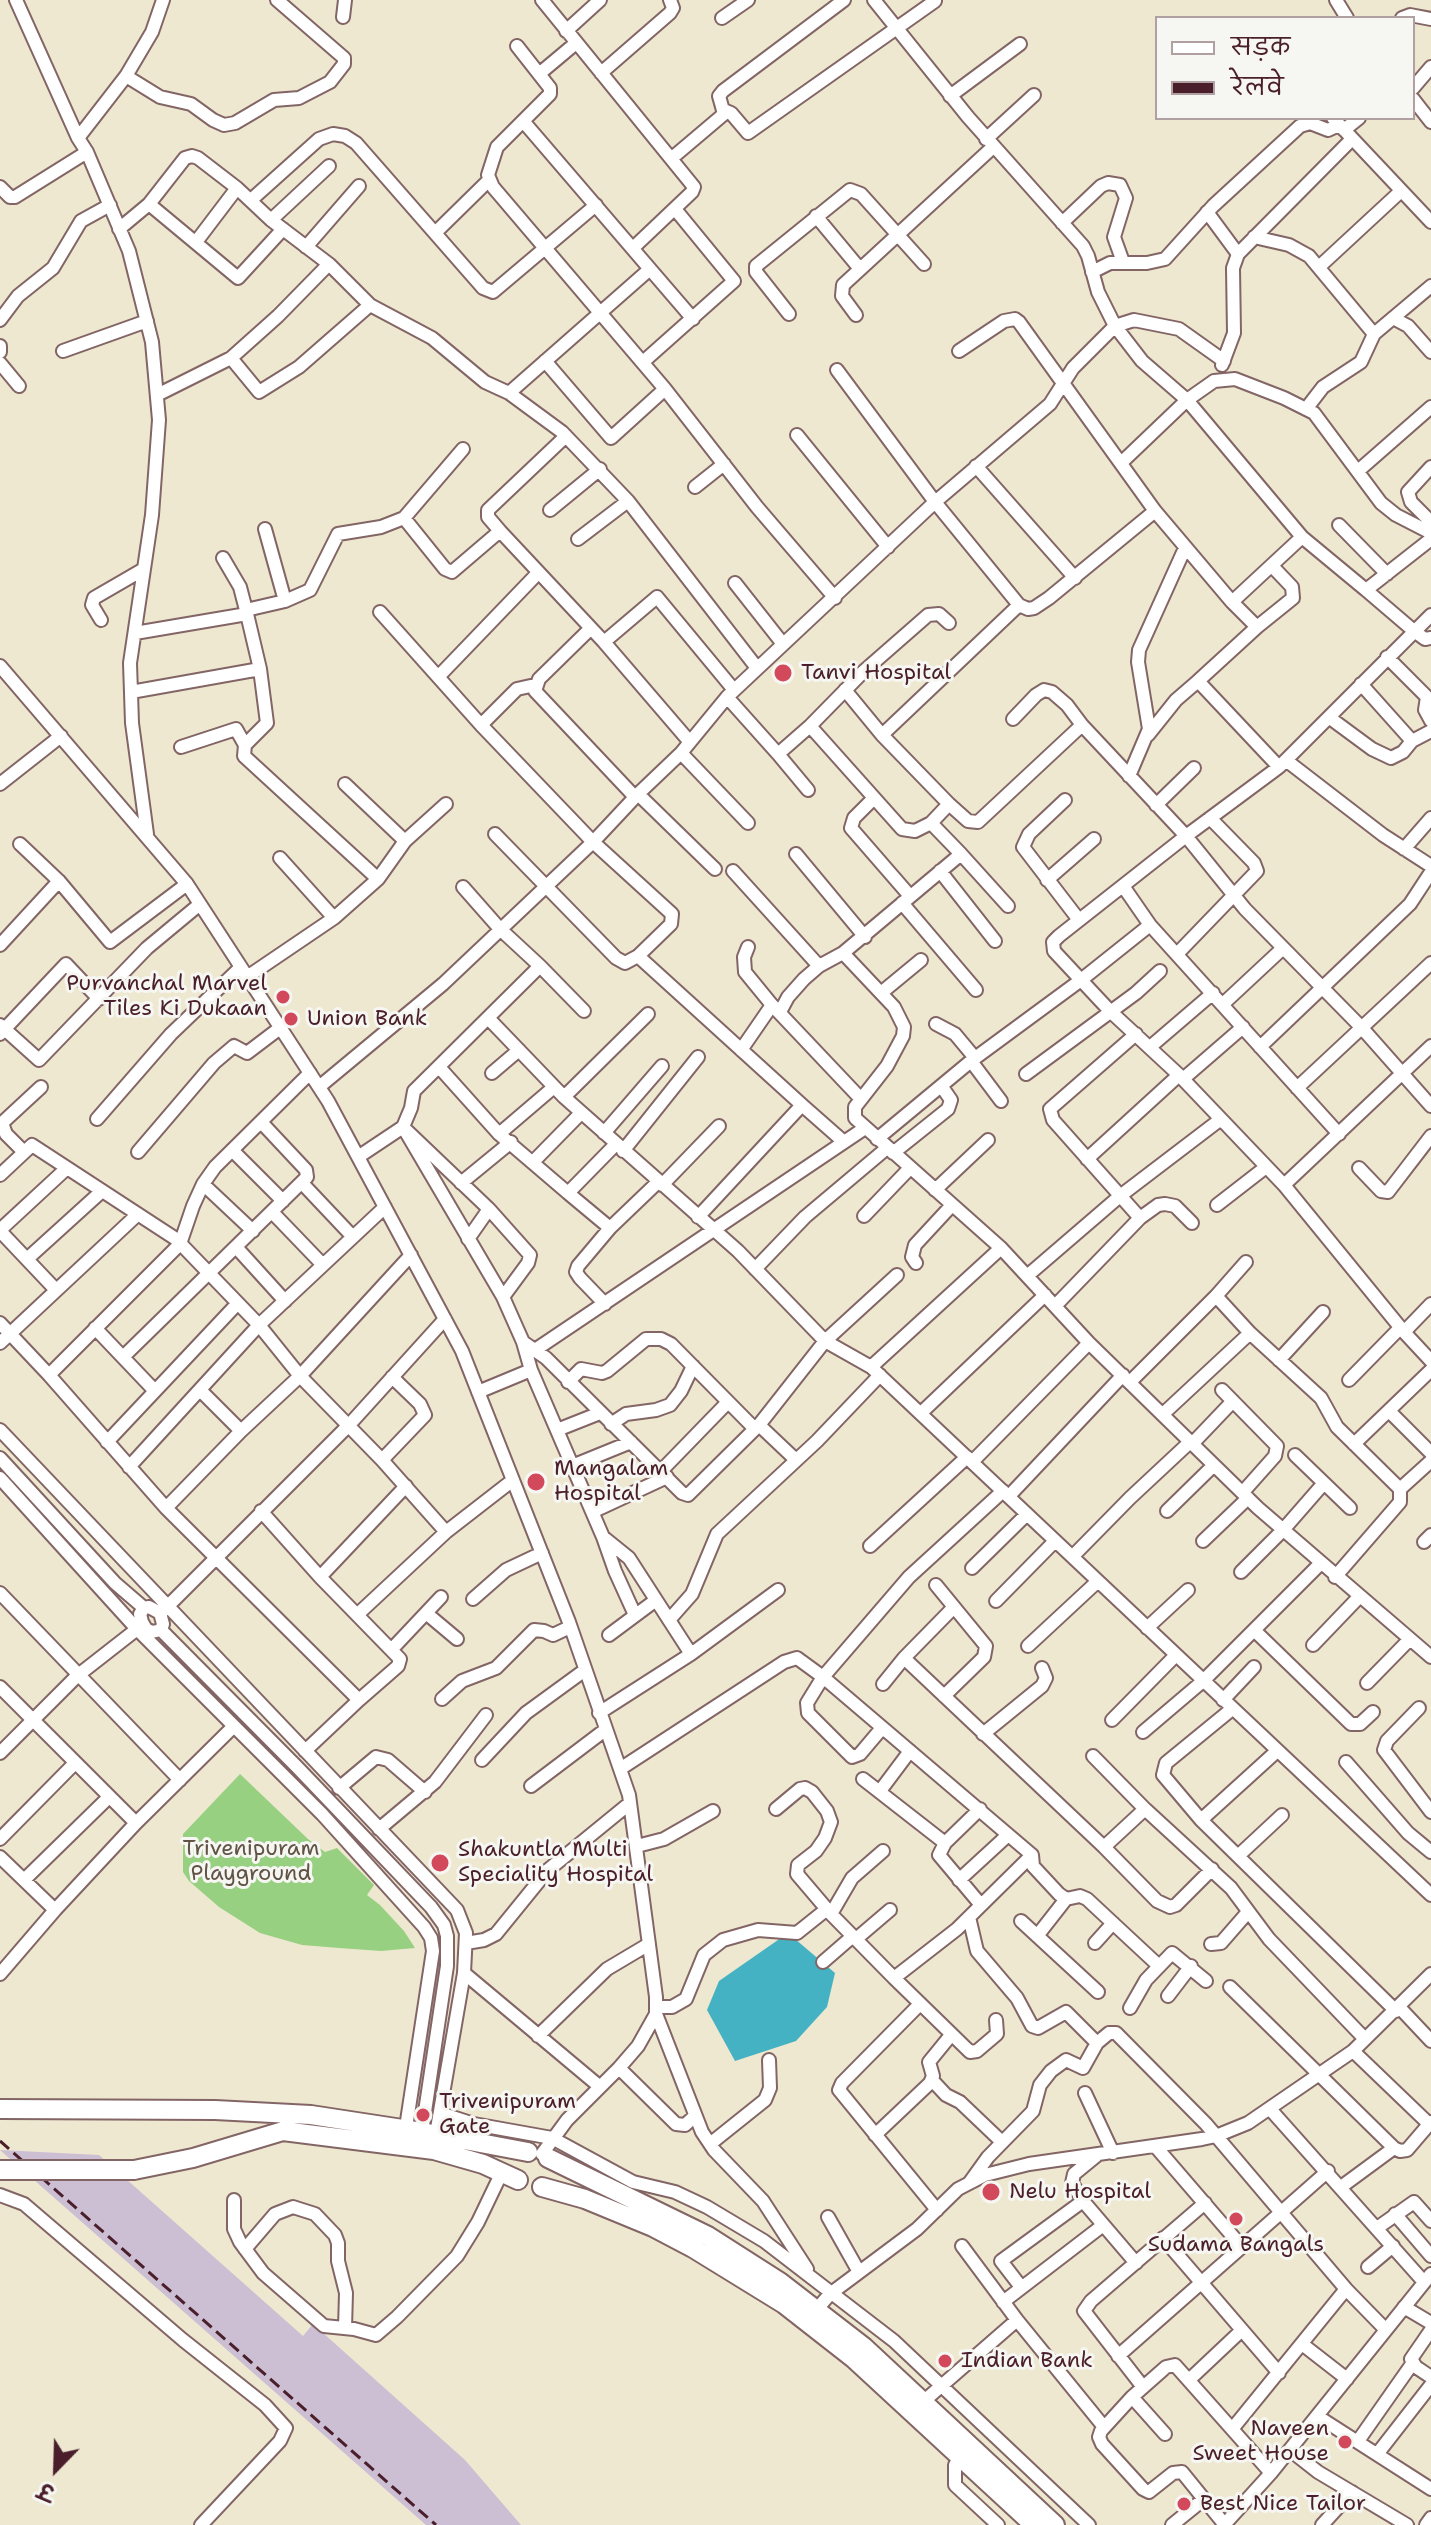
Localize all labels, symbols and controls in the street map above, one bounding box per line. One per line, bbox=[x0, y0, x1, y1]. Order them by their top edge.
legend bbox=[1155, 16, 1415, 120]
text: सड़क bbox=[1231, 31, 1290, 63]
text: रेलवे bbox=[1231, 71, 1284, 103]
place label: Tanvi Hospital bbox=[801, 660, 951, 686]
marker: Tanvi Hospital bbox=[772, 662, 794, 684]
place label: Purvanchal Marvel Tiles Ki Dukaan bbox=[66, 971, 267, 1022]
marker: Purvanchal Marvel Tiles Ki Dukaan bbox=[274, 988, 292, 1006]
place label: Union Bank bbox=[307, 1006, 427, 1032]
marker: Union Bank bbox=[282, 1010, 300, 1028]
place label: Mangalam Hospital bbox=[554, 1456, 668, 1508]
marker: Mangalam Hospital bbox=[525, 1471, 547, 1493]
park label: Trivenipuram Playground bbox=[183, 1836, 319, 1888]
place label: Shakuntla Multi Speciality Hospital bbox=[458, 1837, 653, 1888]
marker: Shakuntla Multi Speciality Hospital bbox=[429, 1852, 451, 1874]
place label: Trivenipuram Gate bbox=[439, 2089, 576, 2140]
marker: Trivenipuram Gate bbox=[414, 2106, 432, 2124]
place label: Nelu Hospital bbox=[1009, 2179, 1151, 2205]
marker: Nelu Hospital bbox=[980, 2181, 1002, 2203]
marker: Sudama Bangals bbox=[1227, 2210, 1245, 2228]
place label: Sudama Bangals bbox=[1148, 2232, 1324, 2258]
place label: Indian Bank bbox=[961, 2348, 1093, 2374]
marker: Indian Bank bbox=[936, 2352, 954, 2370]
place label: Naveen Sweet House bbox=[1193, 2416, 1329, 2468]
north arrow bbox=[16, 2429, 96, 2509]
marker: Naveen Sweet House bbox=[1336, 2433, 1354, 2451]
text: उ bbox=[34, 2475, 59, 2508]
place label: Best Nice Tailor bbox=[1200, 2491, 1366, 2517]
marker: Best Nice Tailor bbox=[1175, 2495, 1193, 2513]

